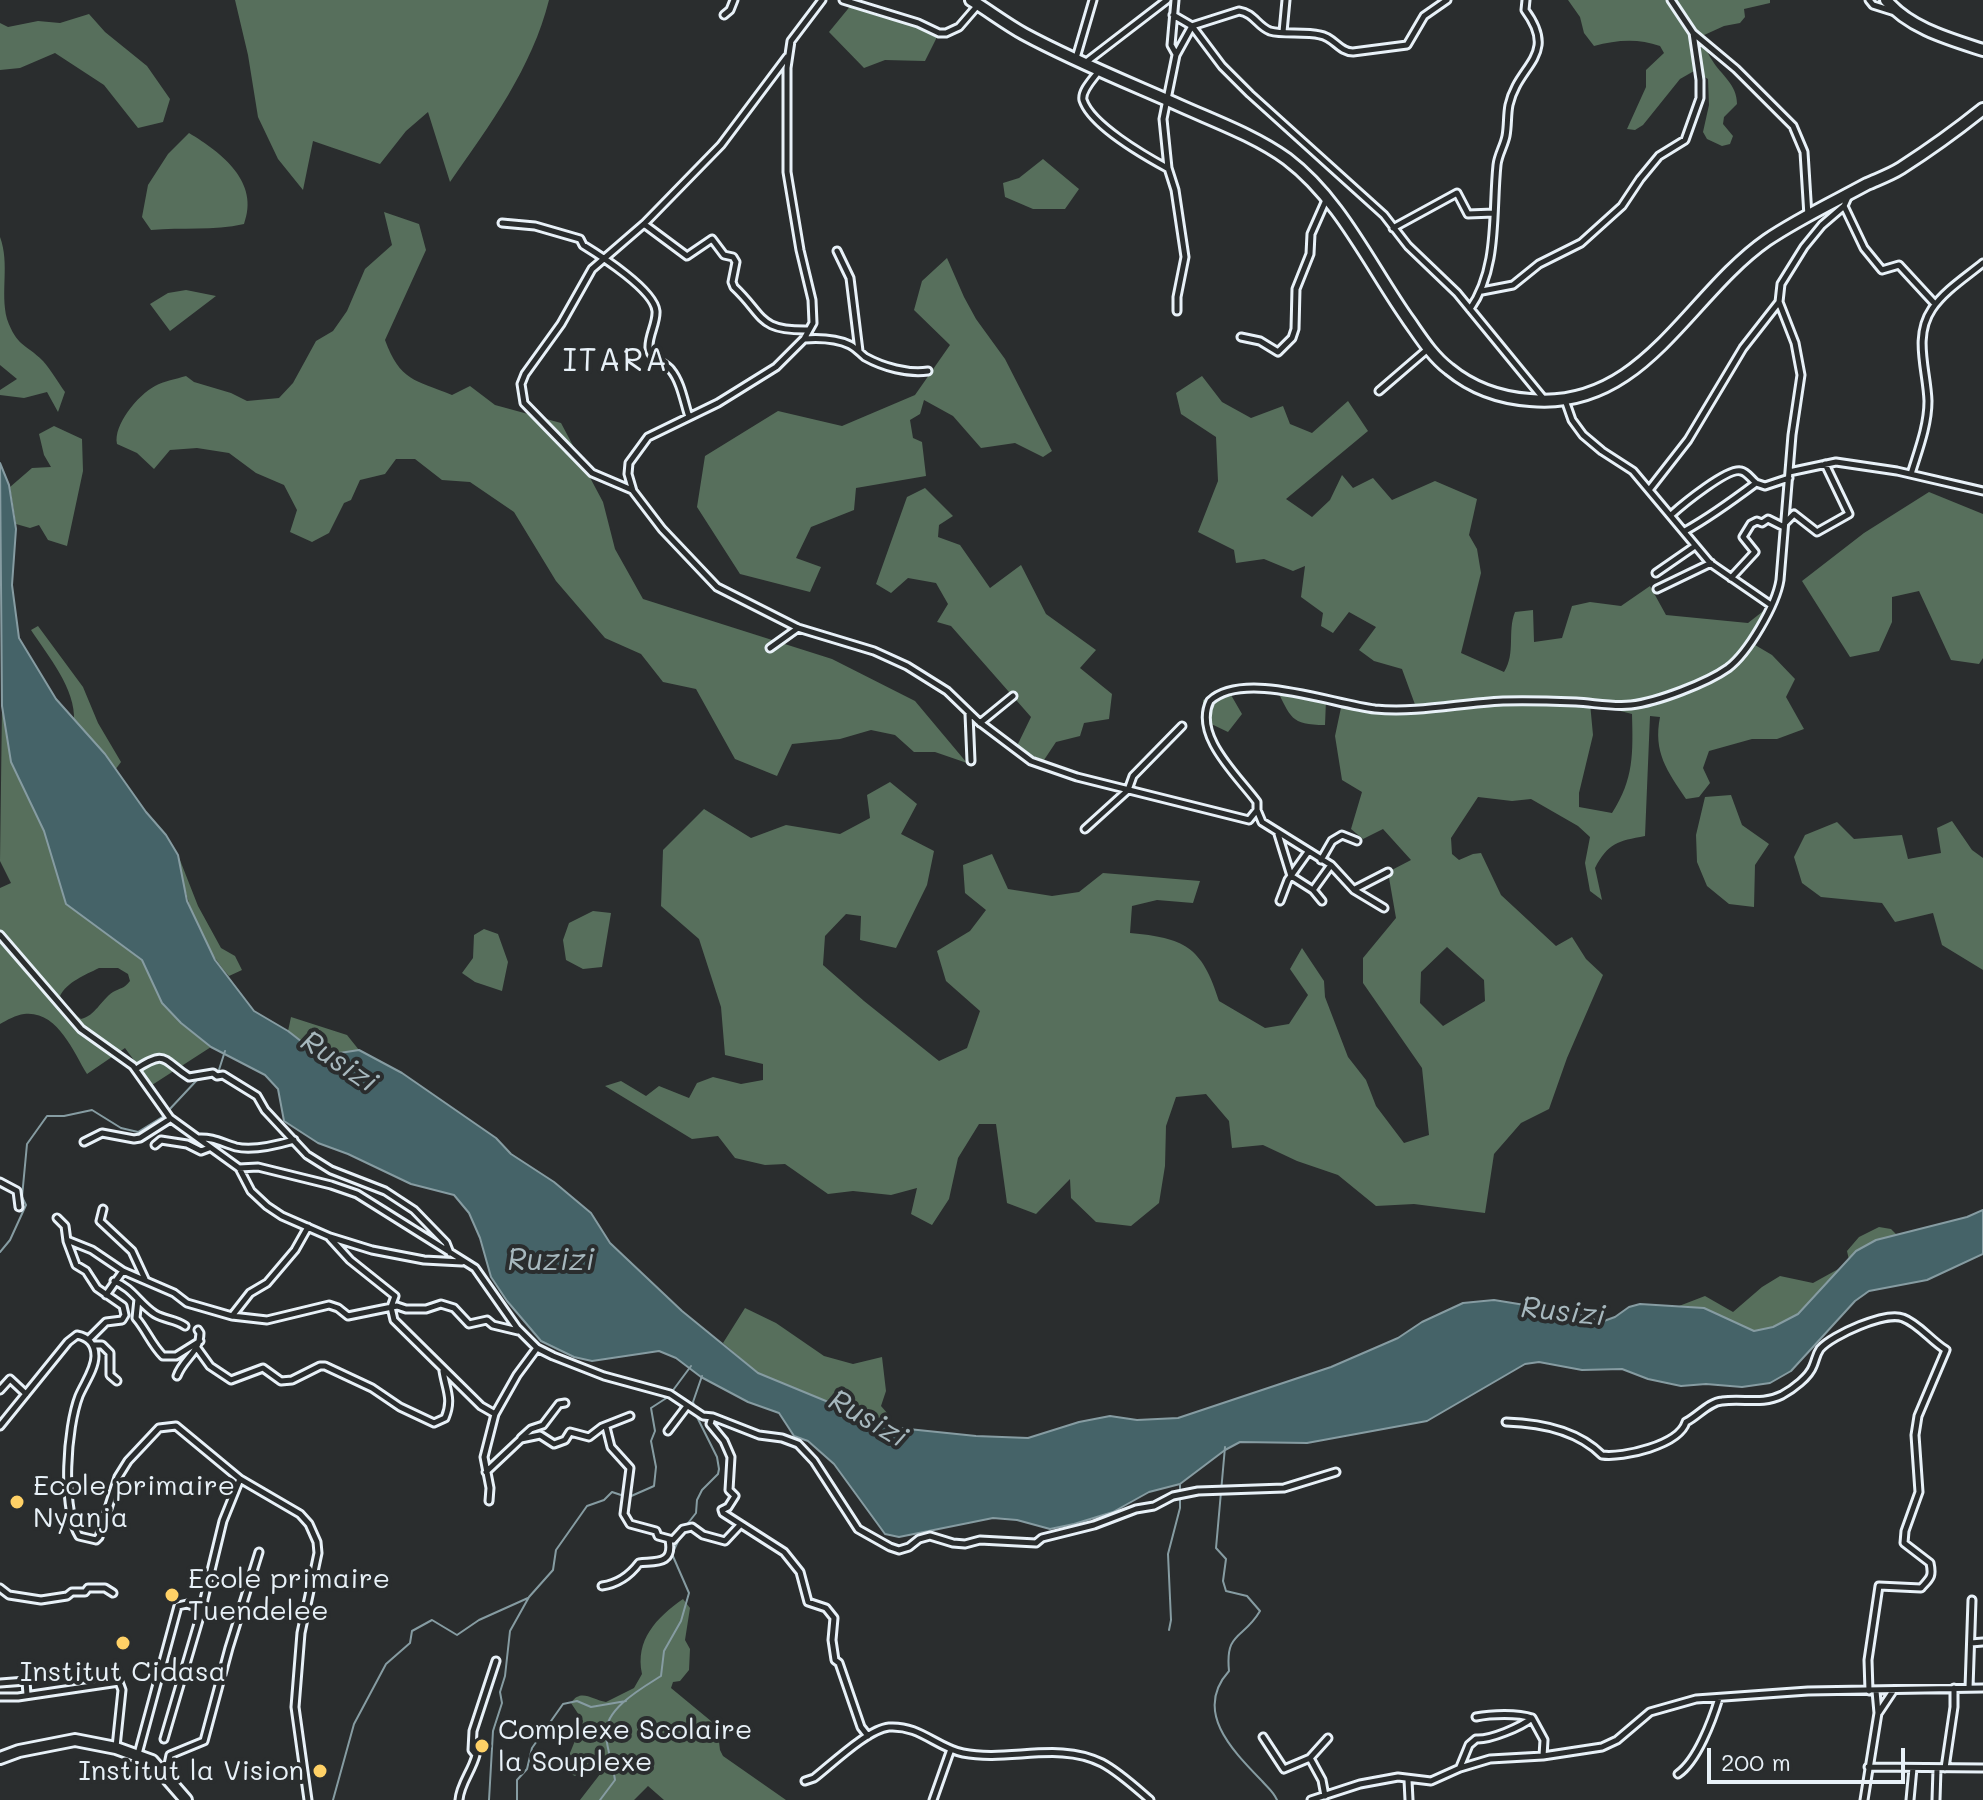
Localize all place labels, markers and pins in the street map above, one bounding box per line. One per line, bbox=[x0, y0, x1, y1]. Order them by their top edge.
place label: Ecole primaire Nyanja bbox=[33, 1469, 235, 1535]
marker: Ecole primaire Nyanja bbox=[8, 1493, 26, 1511]
place label: Ecole primaire Tuendelee bbox=[188, 1562, 390, 1628]
marker: Ecole primaire Tuendelee bbox=[163, 1586, 181, 1604]
marker: Institut Cidasa bbox=[114, 1634, 132, 1652]
place label: Institut Cidasa bbox=[20, 1655, 226, 1689]
place label: Complexe Scolaire la Souplexe bbox=[498, 1713, 752, 1779]
marker: Complexe Scolaire la Souplexe bbox=[473, 1737, 491, 1755]
place label: Institut la Vision bbox=[79, 1754, 304, 1788]
marker: Institut la Vision bbox=[311, 1762, 329, 1780]

